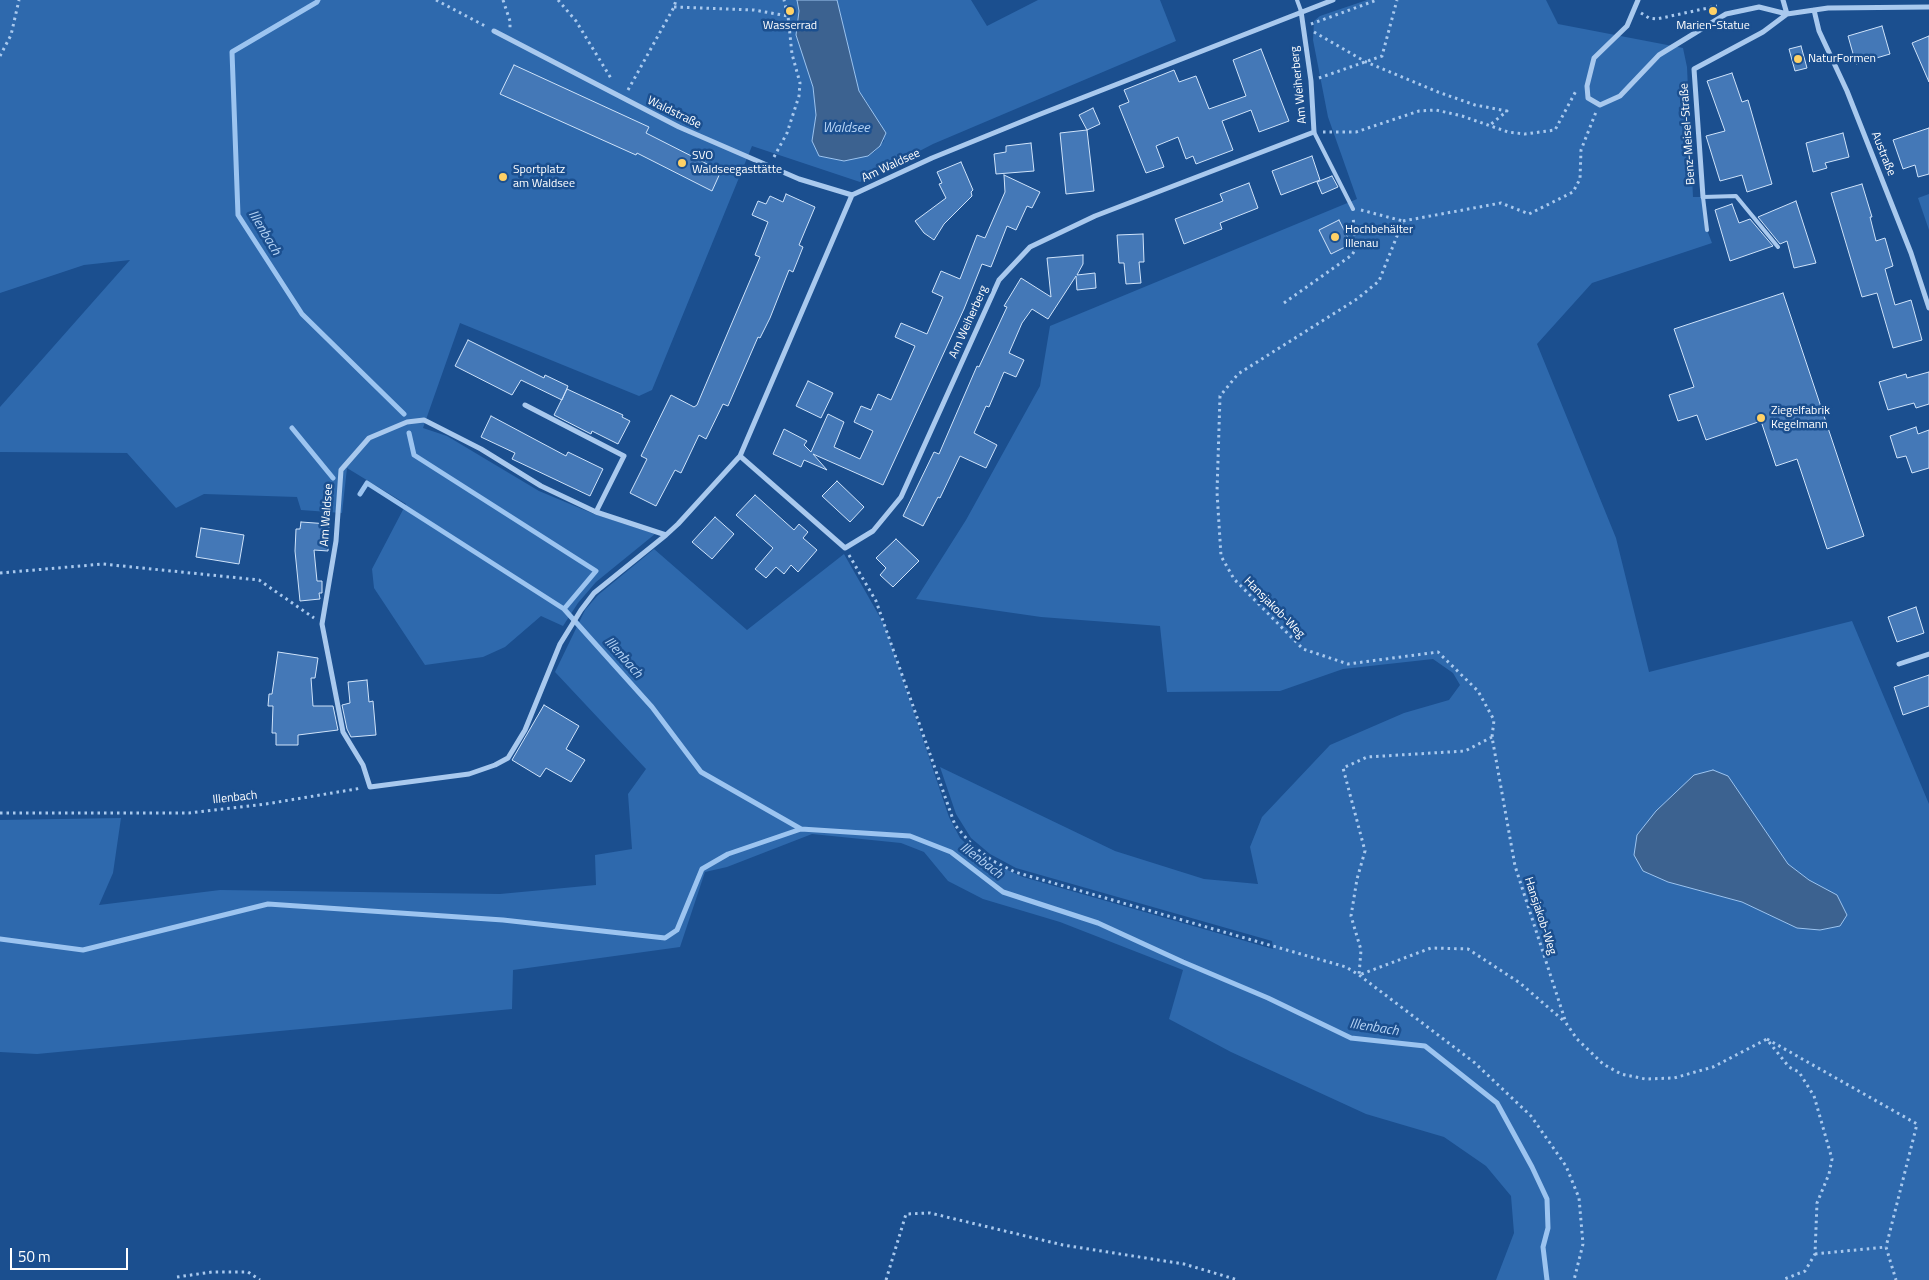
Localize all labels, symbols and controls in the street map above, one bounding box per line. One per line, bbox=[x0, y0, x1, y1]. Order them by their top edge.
marker: Wasserrad bbox=[784, 5, 796, 17]
marker: Marien-Statue bbox=[1707, 5, 1719, 17]
place label: Wasserrad bbox=[763, 19, 817, 33]
place label: Marien-Statue bbox=[1676, 19, 1750, 33]
street label: Am Weiherberg bbox=[1288, 45, 1310, 125]
place label: NaturFormen bbox=[1808, 52, 1876, 66]
marker: NaturFormen bbox=[1792, 53, 1804, 65]
street label: Benz-Meisel-Straße bbox=[1677, 83, 1699, 185]
street label: Waldstraße bbox=[645, 94, 703, 132]
water label: Waldsee bbox=[822, 121, 870, 137]
street label: Austraße bbox=[1868, 130, 1898, 178]
street label: Am Waldsee bbox=[859, 146, 923, 186]
place label: SVO Waldseegasttätte bbox=[692, 149, 782, 177]
marker: SVO Waldseegasttätte bbox=[676, 157, 688, 169]
place label: Sportplatz am Waldsee bbox=[513, 163, 575, 191]
marker: Sportplatz am Waldsee bbox=[497, 171, 509, 183]
water label: Illenbach bbox=[244, 208, 284, 258]
place label: Hochbehälter Illenau bbox=[1345, 223, 1413, 251]
marker: Hochbehälter Illenau bbox=[1329, 231, 1341, 243]
street label: Am Weiherberg bbox=[947, 283, 991, 361]
place label: Ziegelfabrik Kegelmann bbox=[1771, 404, 1830, 432]
marker: Ziegelfabrik Kegelmann bbox=[1755, 412, 1767, 424]
street label: Am Waldsee bbox=[318, 483, 336, 547]
street label: Hansjakob-Weg bbox=[1240, 574, 1308, 642]
water label: Illenbach bbox=[600, 634, 646, 682]
street label: Illenbach bbox=[212, 788, 258, 808]
water label: Illenbach bbox=[956, 839, 1006, 883]
street label: Hansjakob-Weg bbox=[1521, 875, 1559, 957]
water label: Illenbach bbox=[1348, 1016, 1400, 1040]
scale bar bbox=[12, 1238, 130, 1270]
text: 50 m bbox=[18, 1245, 51, 1268]

